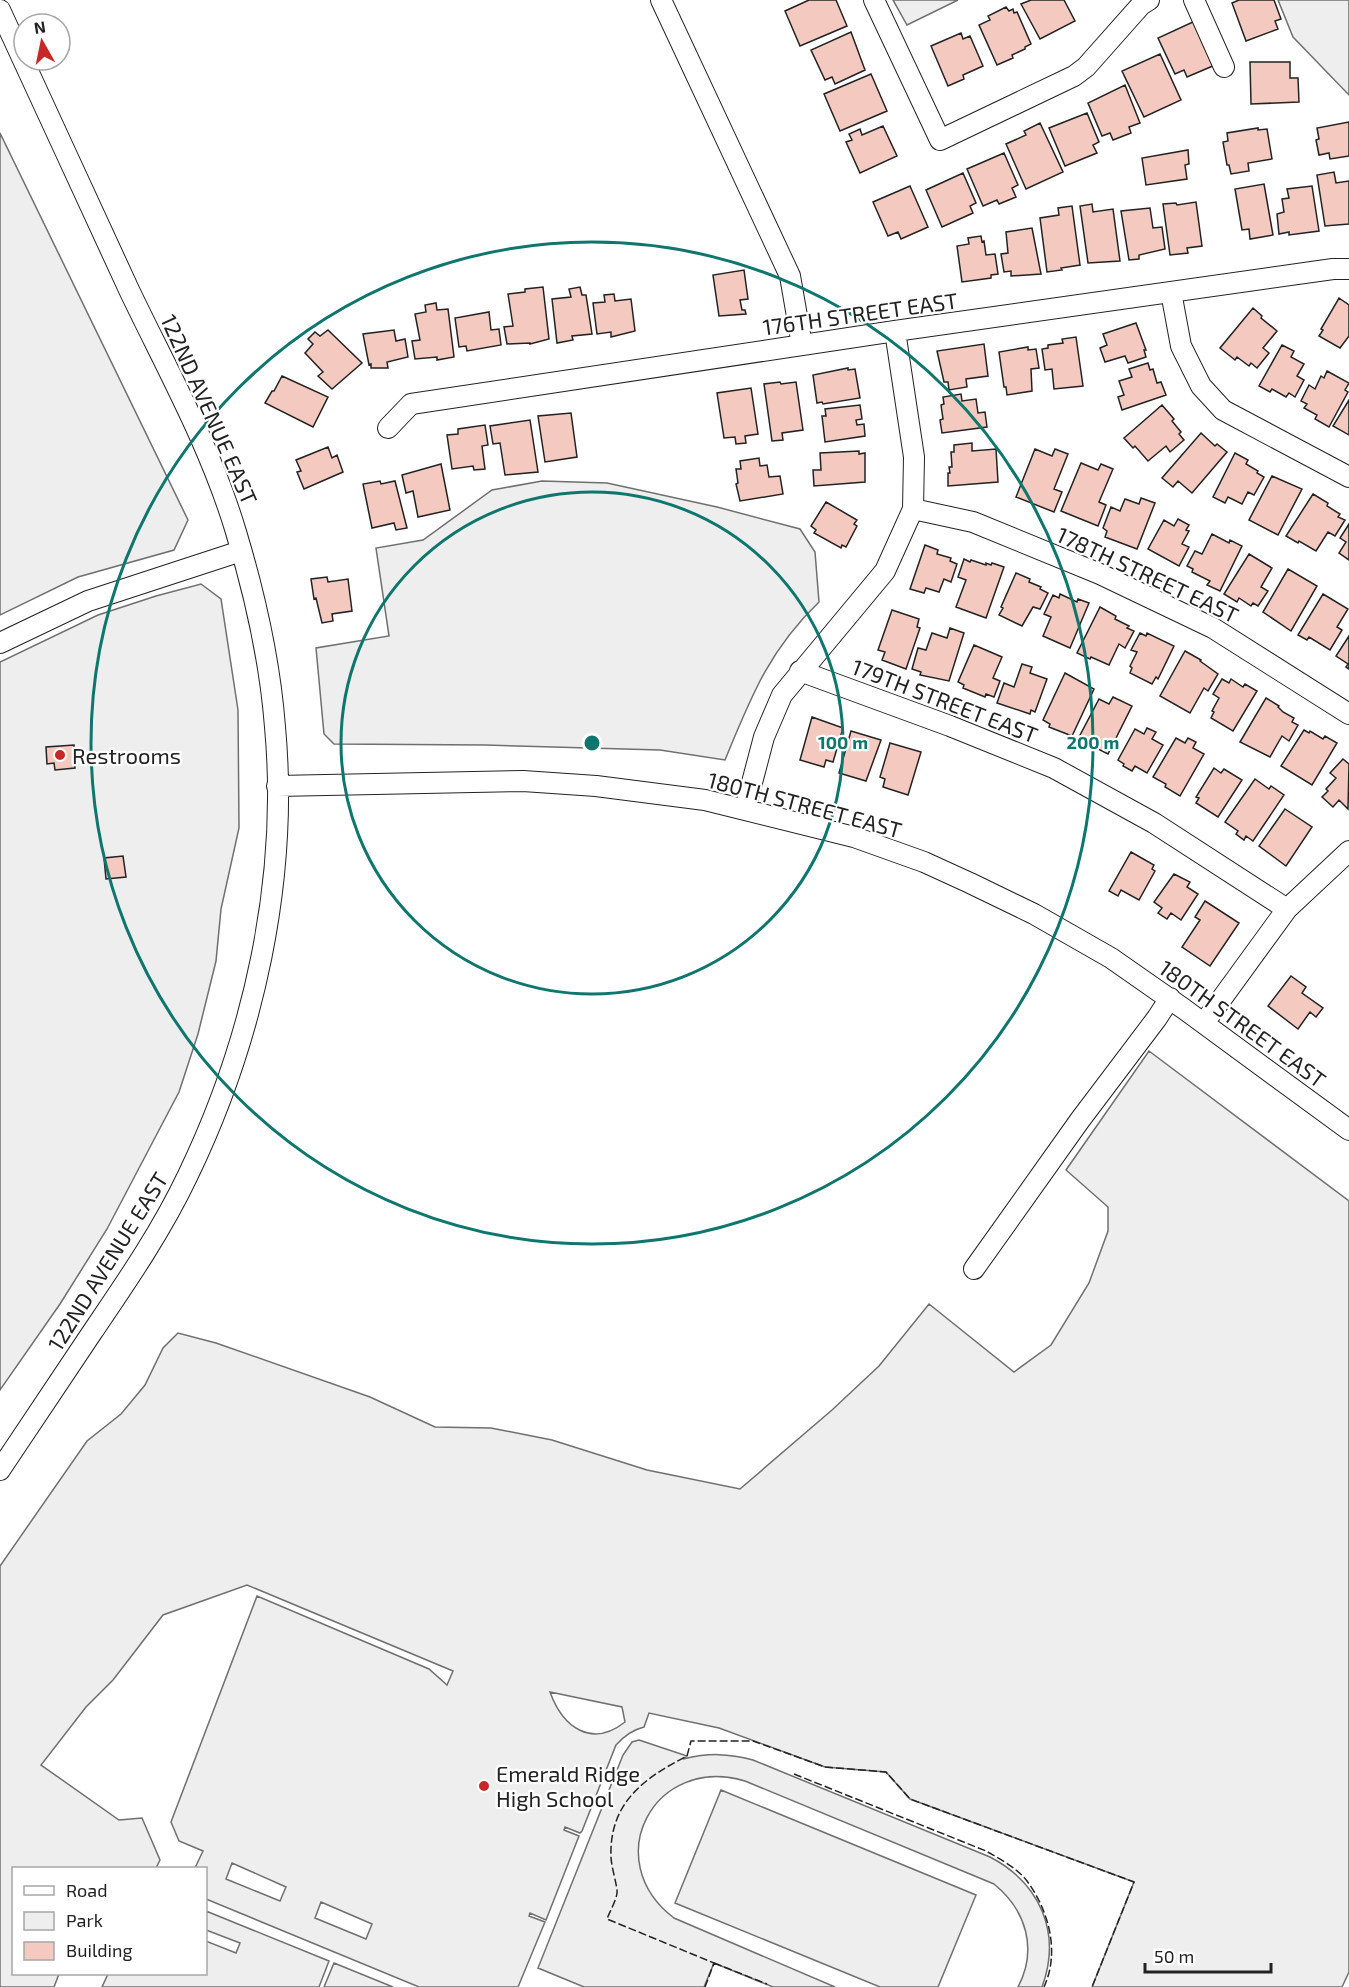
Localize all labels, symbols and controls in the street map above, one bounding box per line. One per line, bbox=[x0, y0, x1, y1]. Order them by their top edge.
north arrow bbox=[12, 12, 72, 72]
text: N bbox=[32, 16, 47, 37]
street label: 176TH STREET EAST bbox=[761, 286, 959, 340]
street label: 122ND AVENUE EAST bbox=[156, 310, 264, 508]
street label: 178TH STREET EAST bbox=[1053, 520, 1243, 628]
street label: 179TH STREET EAST bbox=[849, 653, 1042, 747]
text: 100 m bbox=[818, 731, 868, 753]
text: 200 m bbox=[1067, 731, 1119, 753]
centre of rings bbox=[582, 733, 602, 753]
place label: Restrooms bbox=[72, 742, 181, 768]
marker: Restrooms bbox=[53, 748, 67, 762]
street label: 180TH STREET EAST bbox=[705, 766, 905, 842]
street label: 180TH STREET EAST bbox=[1155, 954, 1331, 1092]
street label: 122ND AVENUE EAST bbox=[42, 1167, 172, 1355]
place label: Emerald Ridge High School bbox=[496, 1760, 640, 1811]
marker: Emerald Ridge High School bbox=[477, 1779, 491, 1793]
legend bbox=[12, 1867, 207, 1975]
text: Road bbox=[66, 1879, 107, 1901]
text: Park bbox=[66, 1909, 103, 1931]
scale bar bbox=[1145, 1936, 1271, 1974]
text: Building bbox=[66, 1939, 133, 1961]
text: 50 m bbox=[1154, 1945, 1194, 1967]

